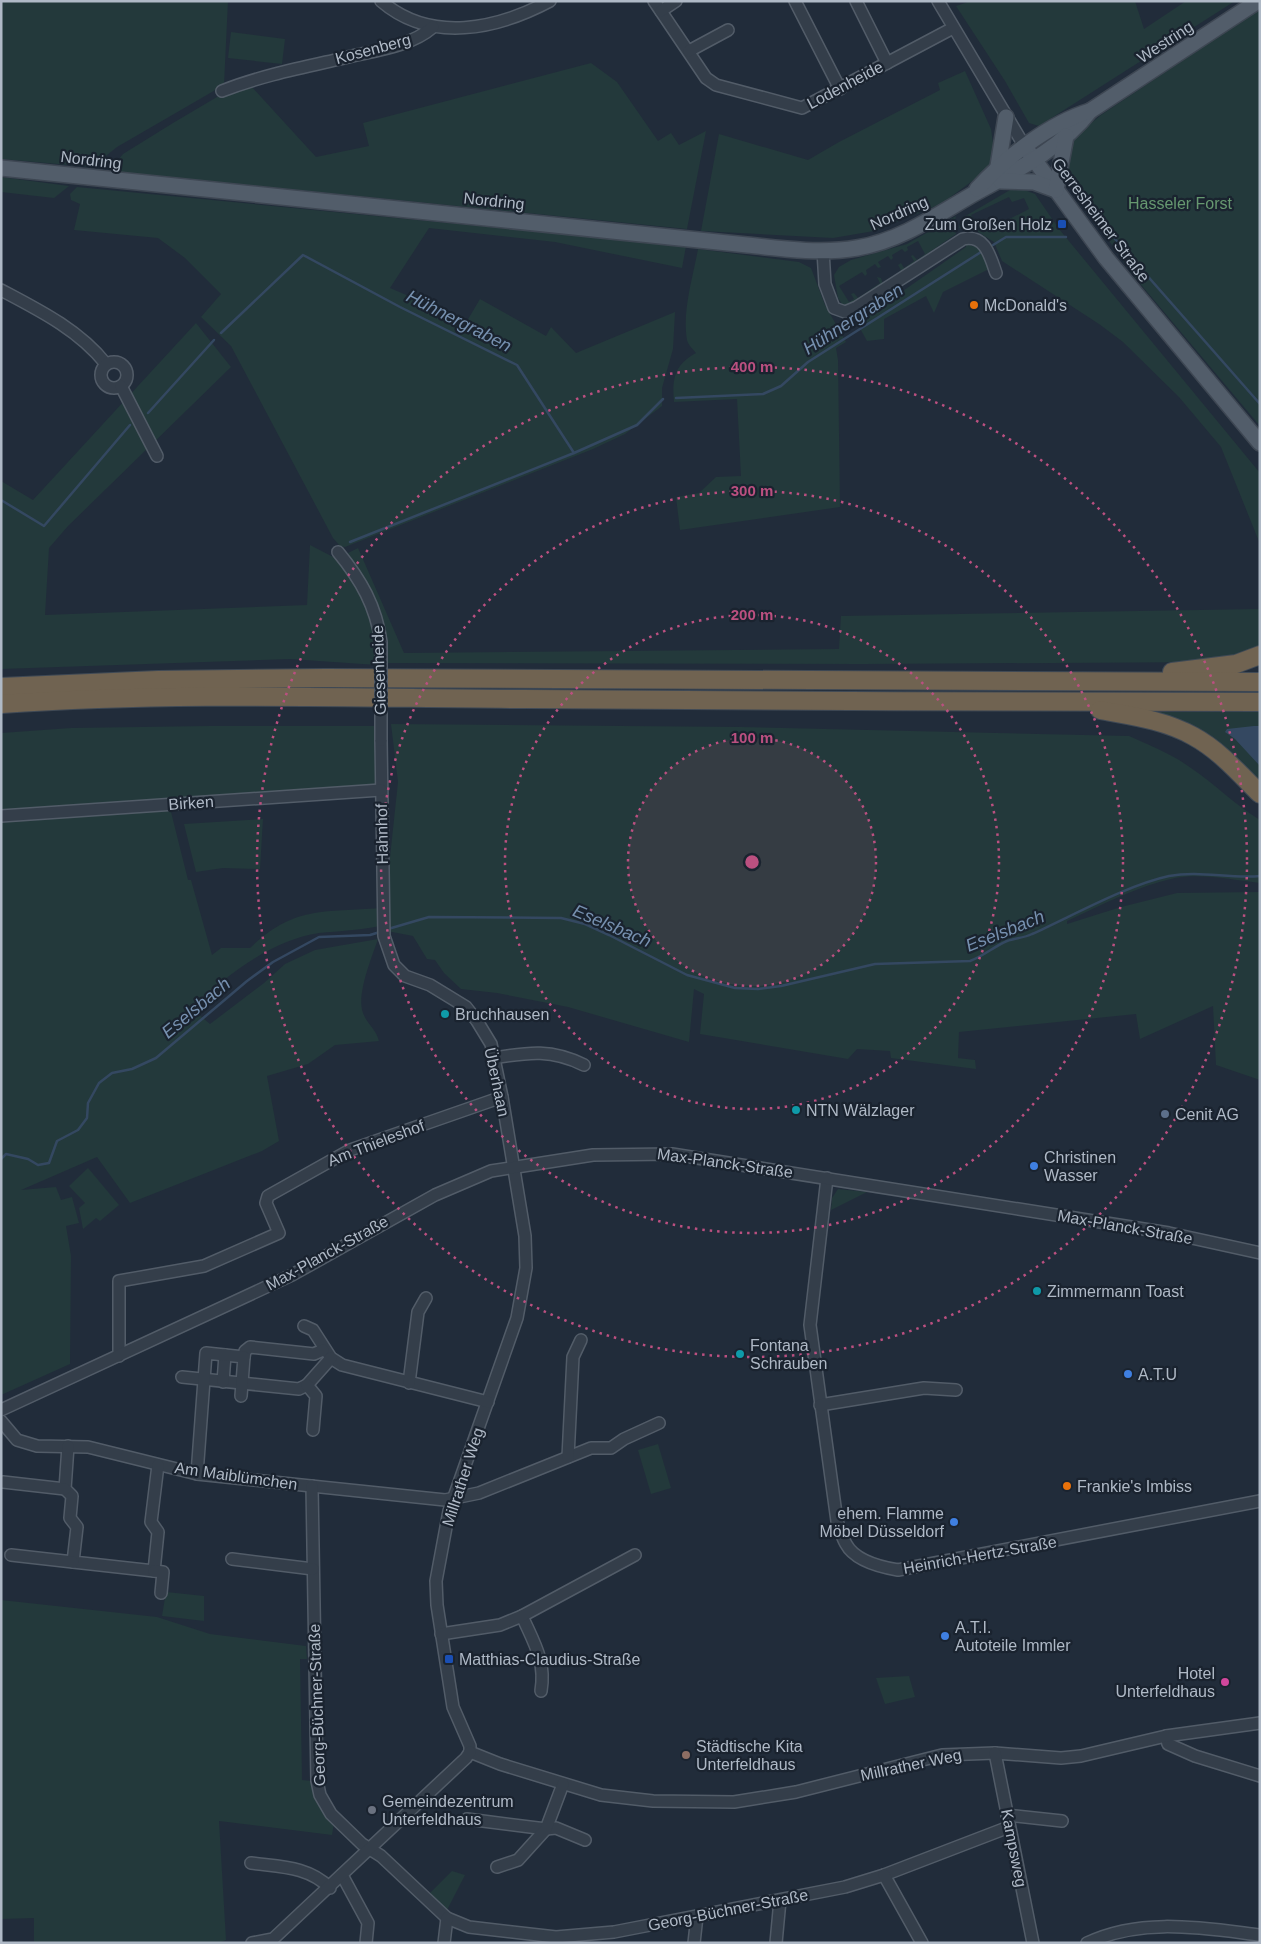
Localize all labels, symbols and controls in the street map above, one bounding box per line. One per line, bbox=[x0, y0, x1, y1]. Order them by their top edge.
street label: Westring bbox=[1134, 18, 1196, 66]
street label: Kosenberg bbox=[333, 31, 413, 67]
street label: Lodenheide bbox=[804, 58, 886, 112]
street label: Nordring bbox=[60, 148, 122, 172]
street label: Gerresheimer Straße bbox=[1049, 155, 1153, 285]
street label: Nordring bbox=[463, 189, 525, 213]
street label: Nordring bbox=[868, 193, 930, 233]
park label: Hasseler Forst bbox=[1128, 195, 1233, 212]
place label: Zum Großen Holz bbox=[925, 216, 1052, 233]
marker: Zum Großen Holz bbox=[1056, 218, 1068, 230]
water label: Hühnergraben bbox=[799, 279, 907, 359]
water label: Hühnergraben bbox=[403, 286, 515, 356]
place label: McDonald's bbox=[984, 297, 1067, 314]
marker: McDonald's bbox=[968, 299, 980, 311]
text: 400 m bbox=[731, 358, 773, 375]
text: 300 m bbox=[731, 482, 773, 499]
text: 200 m bbox=[731, 606, 773, 623]
street label: Giesenheide bbox=[369, 625, 389, 715]
text: 100 m bbox=[731, 729, 773, 746]
street label: Birken bbox=[168, 793, 214, 813]
street label: Hahnhof bbox=[373, 803, 391, 864]
centre of rings bbox=[743, 853, 761, 871]
water label: Eselsbach bbox=[570, 901, 654, 951]
water label: Eselsbach bbox=[963, 906, 1047, 956]
water label: Eselsbach bbox=[158, 974, 234, 1042]
place label: Bruchhausen bbox=[455, 1006, 549, 1023]
marker: Bruchhausen bbox=[439, 1008, 451, 1020]
street label: Überhaan bbox=[481, 1046, 513, 1118]
place label: NTN Wälzlager bbox=[806, 1102, 915, 1119]
marker: NTN Wälzlager bbox=[790, 1104, 802, 1116]
place label: Cenit AG bbox=[1175, 1106, 1239, 1123]
marker: Cenit AG bbox=[1159, 1108, 1171, 1120]
street label: Am Thieleshof bbox=[325, 1117, 427, 1169]
street label: Max-Planck-Straße bbox=[656, 1145, 794, 1181]
place label: Christinen Wasser bbox=[1044, 1149, 1116, 1184]
marker: Christinen Wasser bbox=[1028, 1160, 1040, 1172]
street label: Max-Planck-Straße bbox=[1056, 1207, 1194, 1247]
street label: Max-Planck-Straße bbox=[263, 1212, 391, 1294]
place label: Zimmermann Toast bbox=[1047, 1283, 1184, 1300]
marker: Zimmermann Toast bbox=[1031, 1285, 1043, 1297]
place label: Fontana Schrauben bbox=[750, 1337, 827, 1372]
marker: Fontana Schrauben bbox=[734, 1348, 746, 1360]
place label: A.T.U bbox=[1138, 1366, 1177, 1383]
marker: A.T.U bbox=[1122, 1368, 1134, 1380]
street label: Millrather Weg bbox=[439, 1425, 487, 1529]
street label: Am Maiblümchen bbox=[174, 1459, 298, 1493]
place label: Frankie's Imbiss bbox=[1077, 1478, 1192, 1495]
marker: Frankie's Imbiss bbox=[1061, 1480, 1073, 1492]
place label: ehem. Flamme Möbel Düsseldorf bbox=[820, 1505, 945, 1540]
marker: ehem. Flamme Möbel Düsseldorf bbox=[948, 1516, 960, 1528]
street label: Heinrich-Hertz-Straße bbox=[902, 1533, 1058, 1577]
place label: A.T.I. Autoteile Immler bbox=[955, 1619, 1071, 1654]
street label: Georg-Büchner-Straße bbox=[306, 1623, 328, 1787]
marker: A.T.I. Autoteile Immler bbox=[939, 1630, 951, 1642]
place label: Matthias-Claudius-Straße bbox=[459, 1651, 641, 1668]
marker: Matthias-Claudius-Straße bbox=[443, 1653, 455, 1665]
place label: Hotel Unterfeldhaus bbox=[1115, 1665, 1215, 1700]
marker: Hotel Unterfeldhaus bbox=[1219, 1676, 1231, 1688]
place label: Städtische Kita Unterfeldhaus bbox=[696, 1738, 803, 1773]
street label: Millrather Weg bbox=[859, 1746, 963, 1784]
marker: Städtische Kita Unterfeldhaus bbox=[680, 1749, 692, 1761]
place label: Gemeindezentrum Unterfeldhaus bbox=[382, 1793, 514, 1828]
marker: Gemeindezentrum Unterfeldhaus bbox=[366, 1804, 378, 1816]
street label: Kampsweg bbox=[998, 1808, 1030, 1888]
street label: Georg-Büchner-Straße bbox=[647, 1886, 810, 1934]

